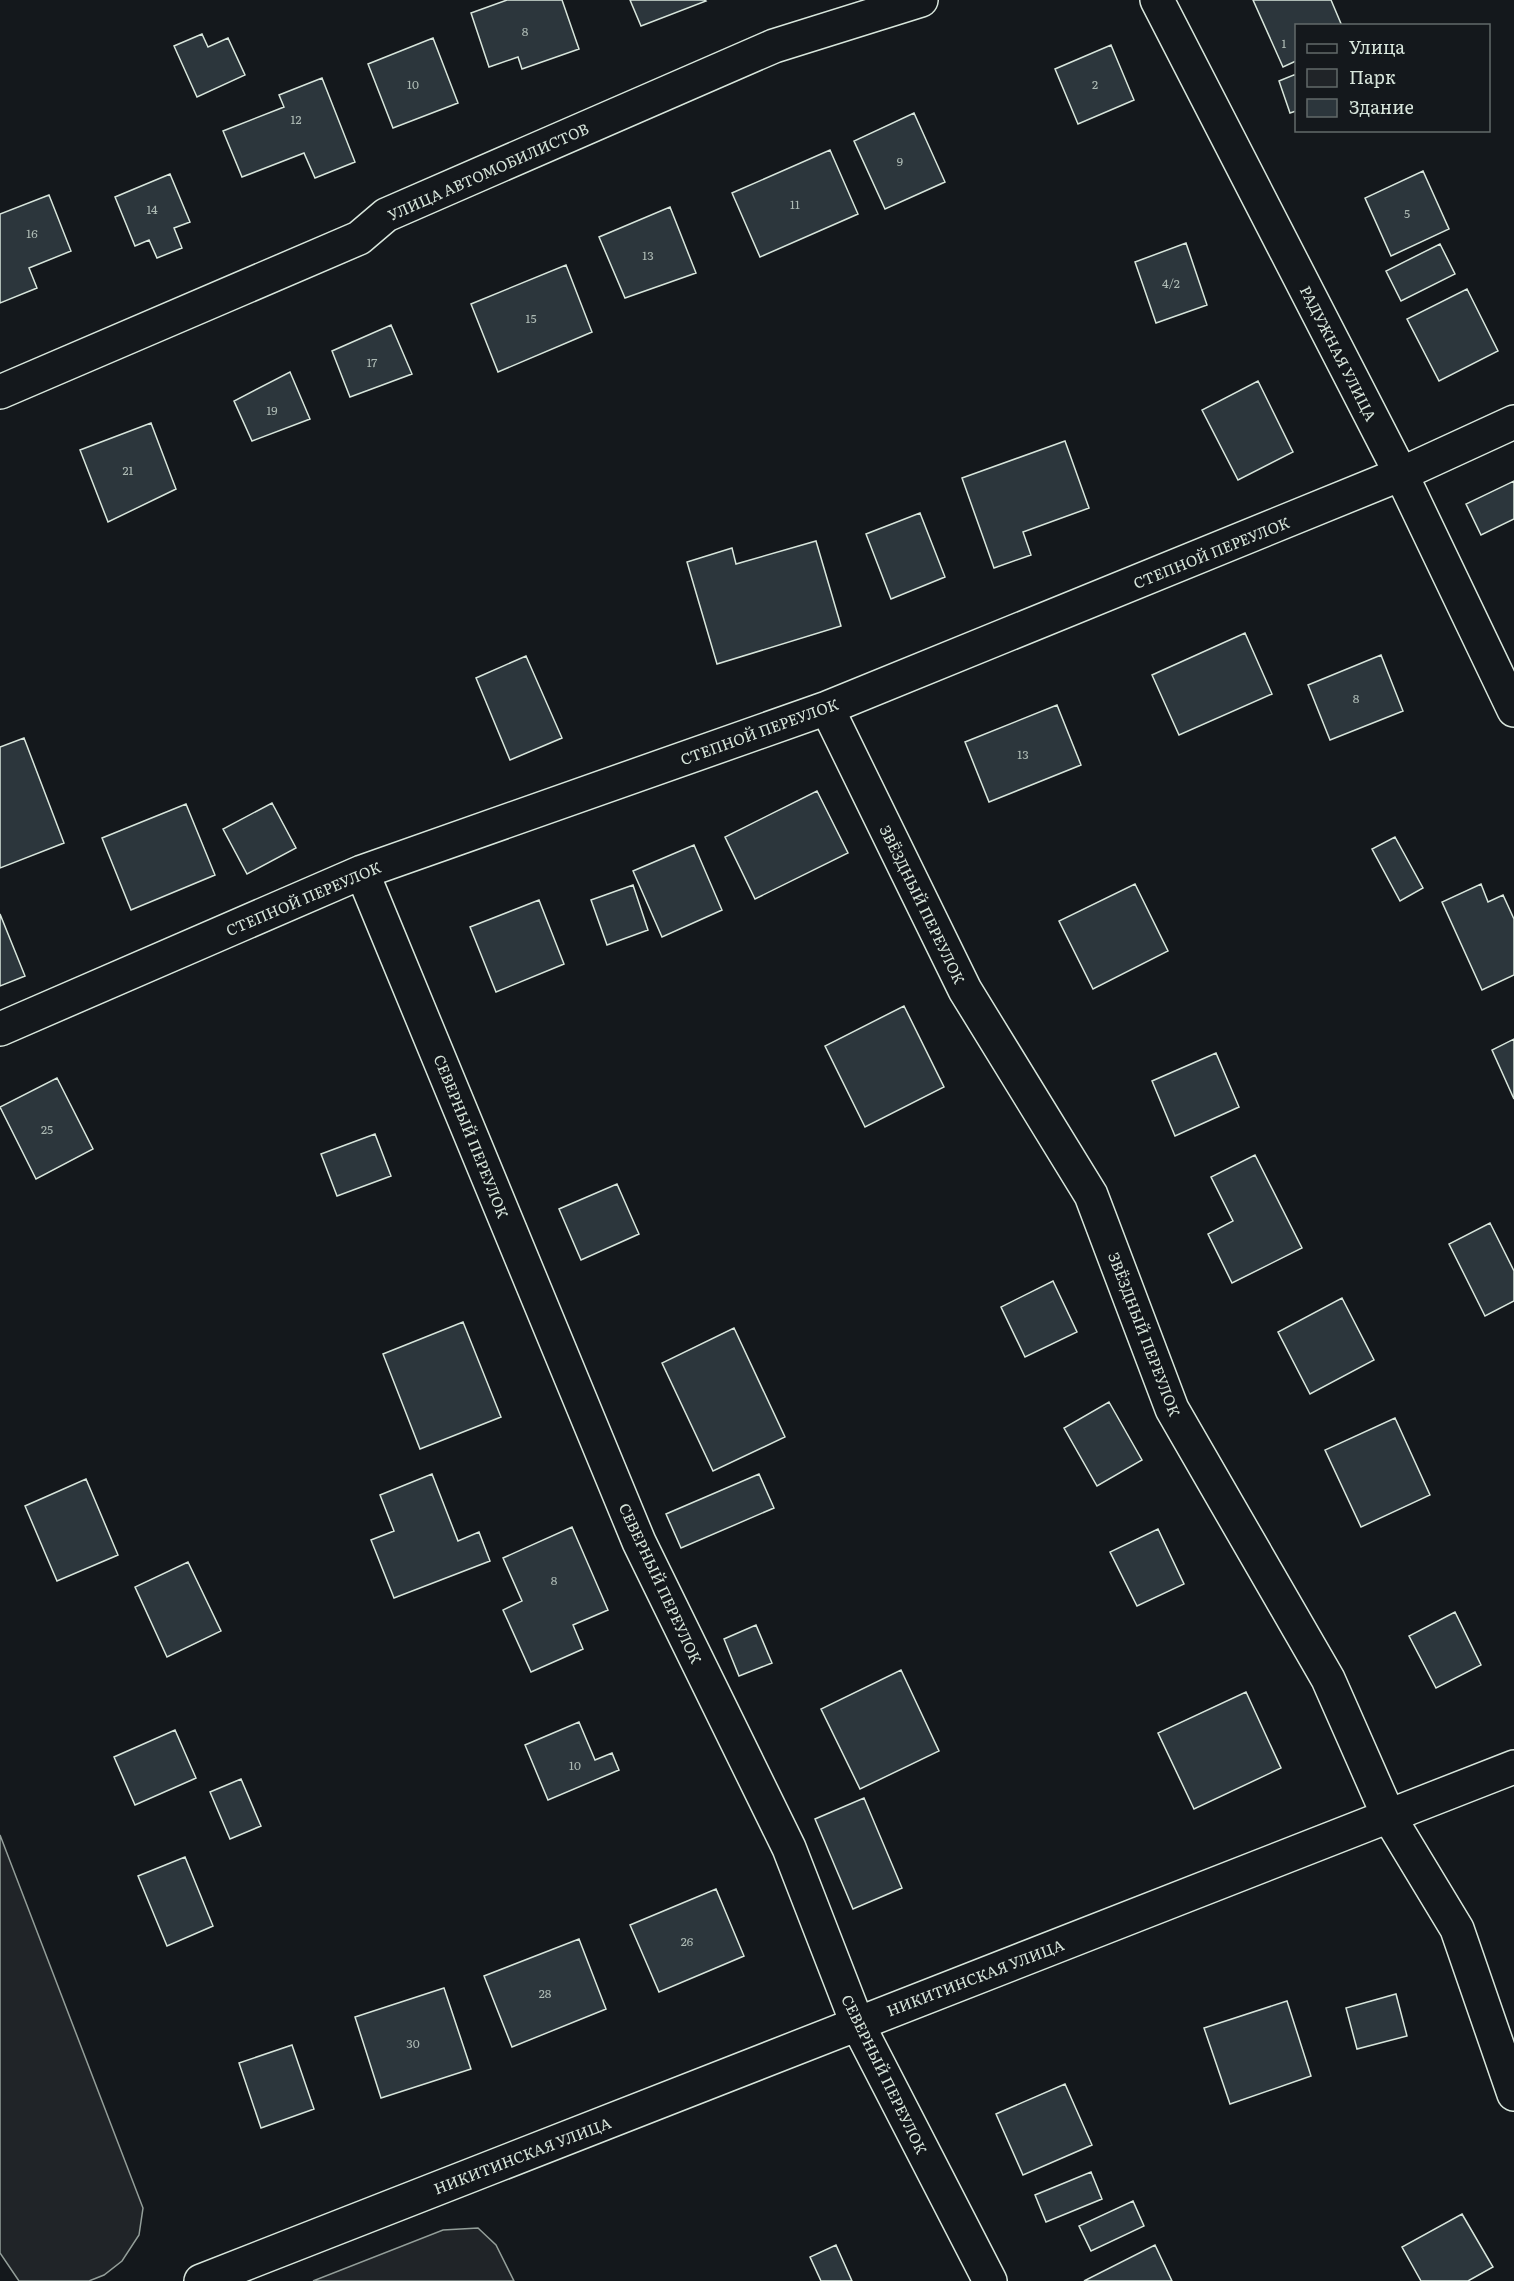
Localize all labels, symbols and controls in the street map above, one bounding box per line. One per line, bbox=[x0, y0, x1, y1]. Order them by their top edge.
house number: 8 bbox=[522, 22, 529, 40]
legend bbox=[1295, 24, 1490, 132]
text: Улица bbox=[1349, 33, 1405, 60]
house number: 1 bbox=[1282, 34, 1287, 52]
text: Парк bbox=[1349, 63, 1396, 90]
house number: 10 bbox=[407, 75, 419, 93]
house number: 2 bbox=[1092, 75, 1098, 93]
text: Здание bbox=[1349, 93, 1414, 120]
house number: 12 bbox=[291, 110, 301, 128]
street label: УЛИЦА АВТОМОБИЛИСТОВ bbox=[384, 116, 592, 226]
house number: 9 bbox=[897, 152, 903, 170]
house number: 11 bbox=[790, 195, 800, 213]
house number: 14 bbox=[146, 200, 158, 218]
house number: 5 bbox=[1404, 204, 1410, 222]
house number: 16 bbox=[26, 224, 38, 242]
house number: 13 bbox=[642, 246, 654, 264]
house number: 4/2 bbox=[1162, 274, 1180, 292]
street label: РАДУЖНАЯ УЛИЦА bbox=[1295, 281, 1383, 425]
house number: 15 bbox=[526, 309, 536, 327]
house number: 17 bbox=[367, 353, 377, 371]
house number: 19 bbox=[266, 401, 278, 419]
house number: 21 bbox=[123, 461, 134, 479]
street label: СТЕПНОЙ ПЕРЕУЛОК bbox=[1130, 510, 1293, 594]
house number: 8 bbox=[1353, 689, 1360, 707]
street label: СТЕПНОЙ ПЕРЕУЛОК bbox=[677, 692, 841, 770]
house number: 13 bbox=[1017, 745, 1029, 763]
street label: ЗВЁЗДНЫЙ ПЕРЕУЛОК bbox=[875, 821, 972, 987]
street label: СТЕПНОЙ ПЕРЕУЛОК bbox=[222, 855, 384, 941]
street label: СЕВЕРНЫЙ ПЕРЕУЛОК bbox=[429, 1051, 515, 1221]
house number: 25 bbox=[41, 1120, 53, 1138]
street label: ЗВЁЗДНЫЙ ПЕРЕУЛОК bbox=[1103, 1249, 1187, 1419]
street label: СЕВЕРНЫЙ ПЕРЕУЛОК bbox=[614, 1499, 708, 1667]
house number: 8 bbox=[551, 1571, 558, 1589]
house number: 10 bbox=[569, 1756, 581, 1774]
house number: 26 bbox=[681, 1932, 694, 1950]
street label: НИКИТИНСКАЯ УЛИЦА bbox=[883, 1933, 1067, 2021]
house number: 28 bbox=[539, 1984, 552, 2002]
street label: СЕВЕРНЫЙ ПЕРЕУЛОК bbox=[836, 1990, 934, 2158]
house number: 30 bbox=[406, 2034, 420, 2052]
street label: НИКИТИНСКАЯ УЛИЦА bbox=[430, 2111, 614, 2199]

